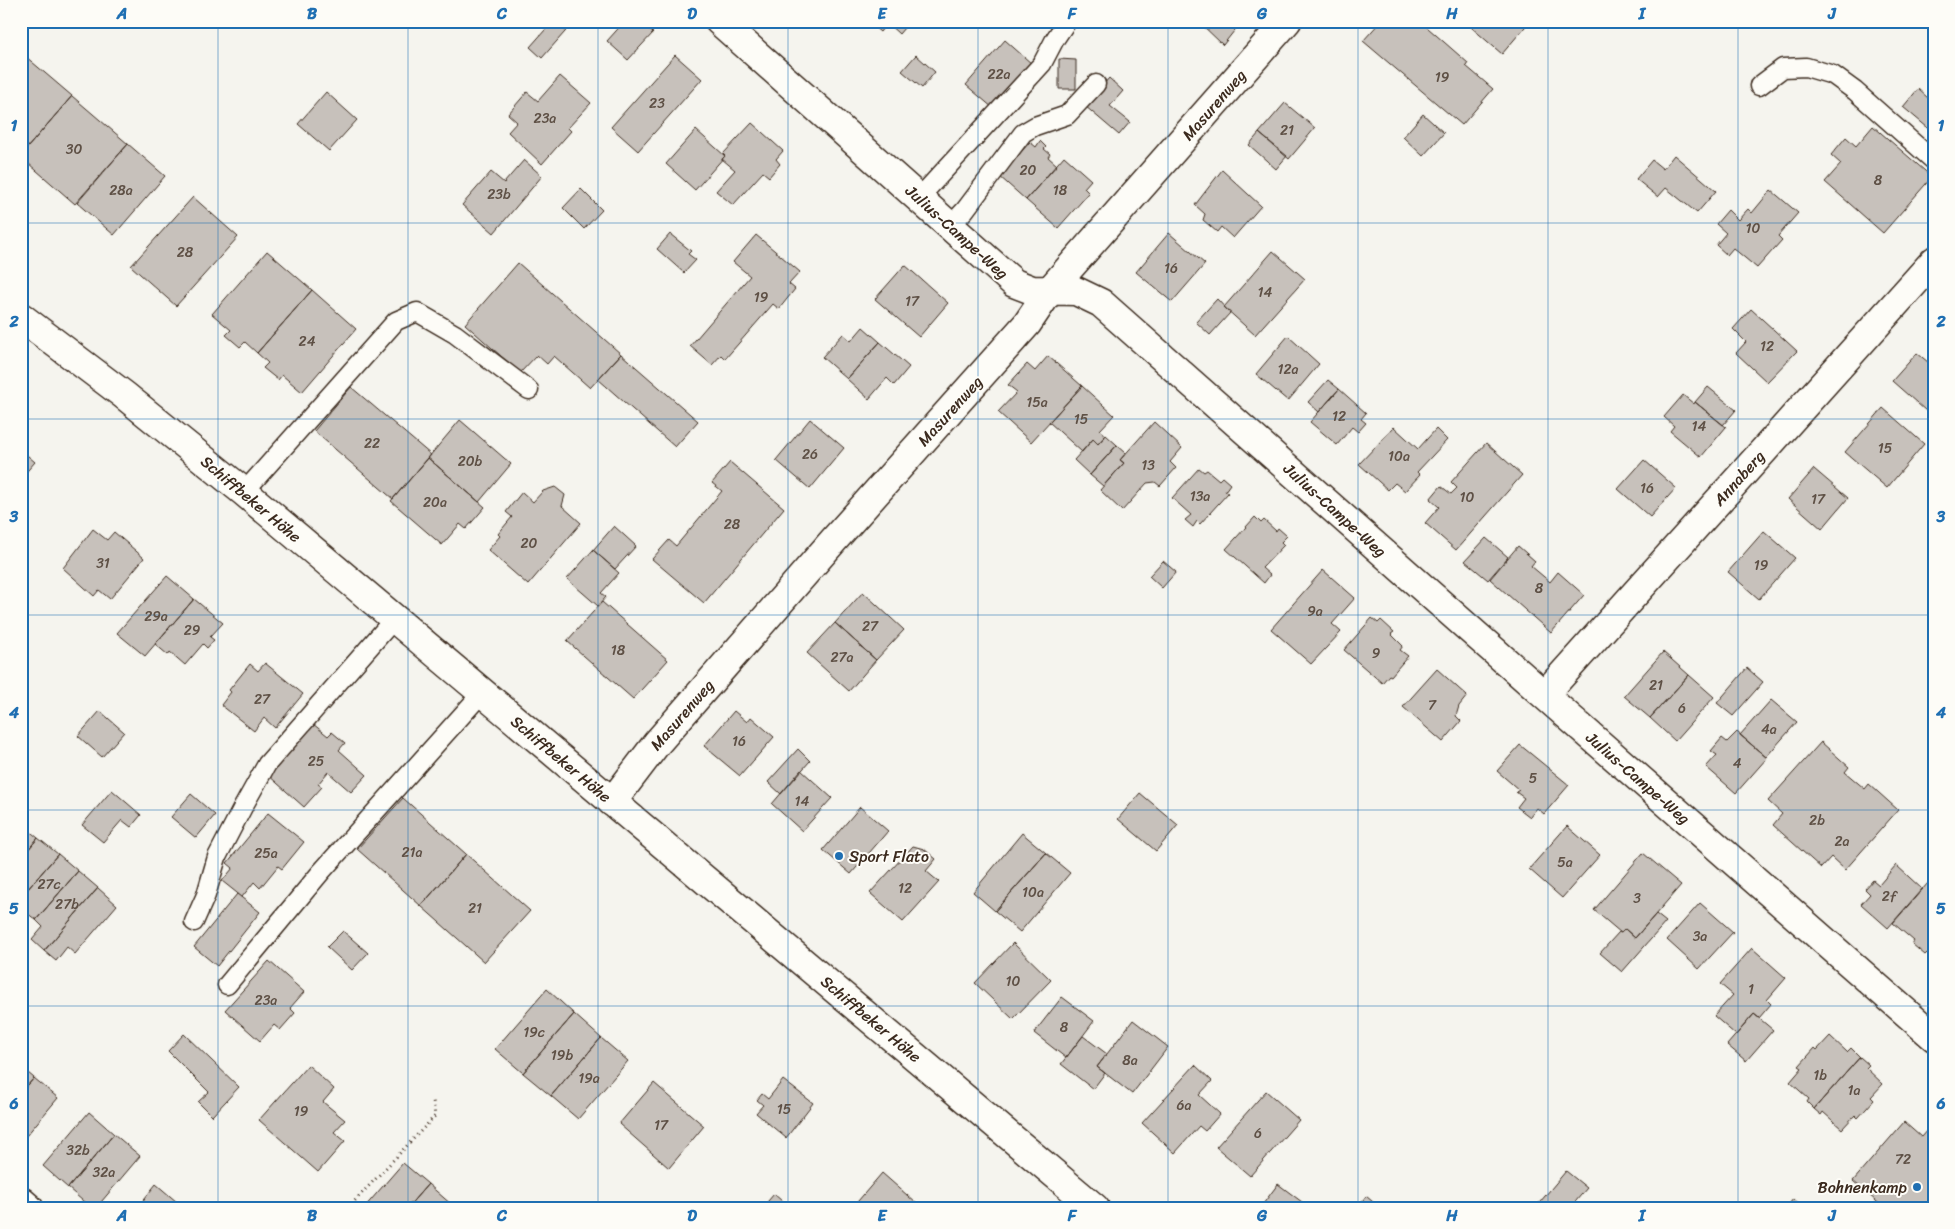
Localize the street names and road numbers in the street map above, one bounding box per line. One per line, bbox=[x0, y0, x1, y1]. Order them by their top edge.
street label: Masurenweg bbox=[1174, 63, 1254, 147]
street label: Julius-Campe-Weg bbox=[898, 177, 1015, 287]
street label: Masurenweg bbox=[910, 369, 990, 453]
street label: Annaberg bbox=[1705, 443, 1772, 513]
street label: Schiffbeker Höhe bbox=[194, 448, 308, 550]
street label: Julius-Campe-Weg bbox=[1276, 455, 1393, 565]
street label: Masurenweg bbox=[642, 673, 722, 757]
street label: Schiffbeker Höhe bbox=[504, 708, 618, 810]
street label: Julius-Campe-Weg bbox=[1578, 723, 1697, 832]
street label: Schiffbeker Höhe bbox=[814, 968, 928, 1070]

